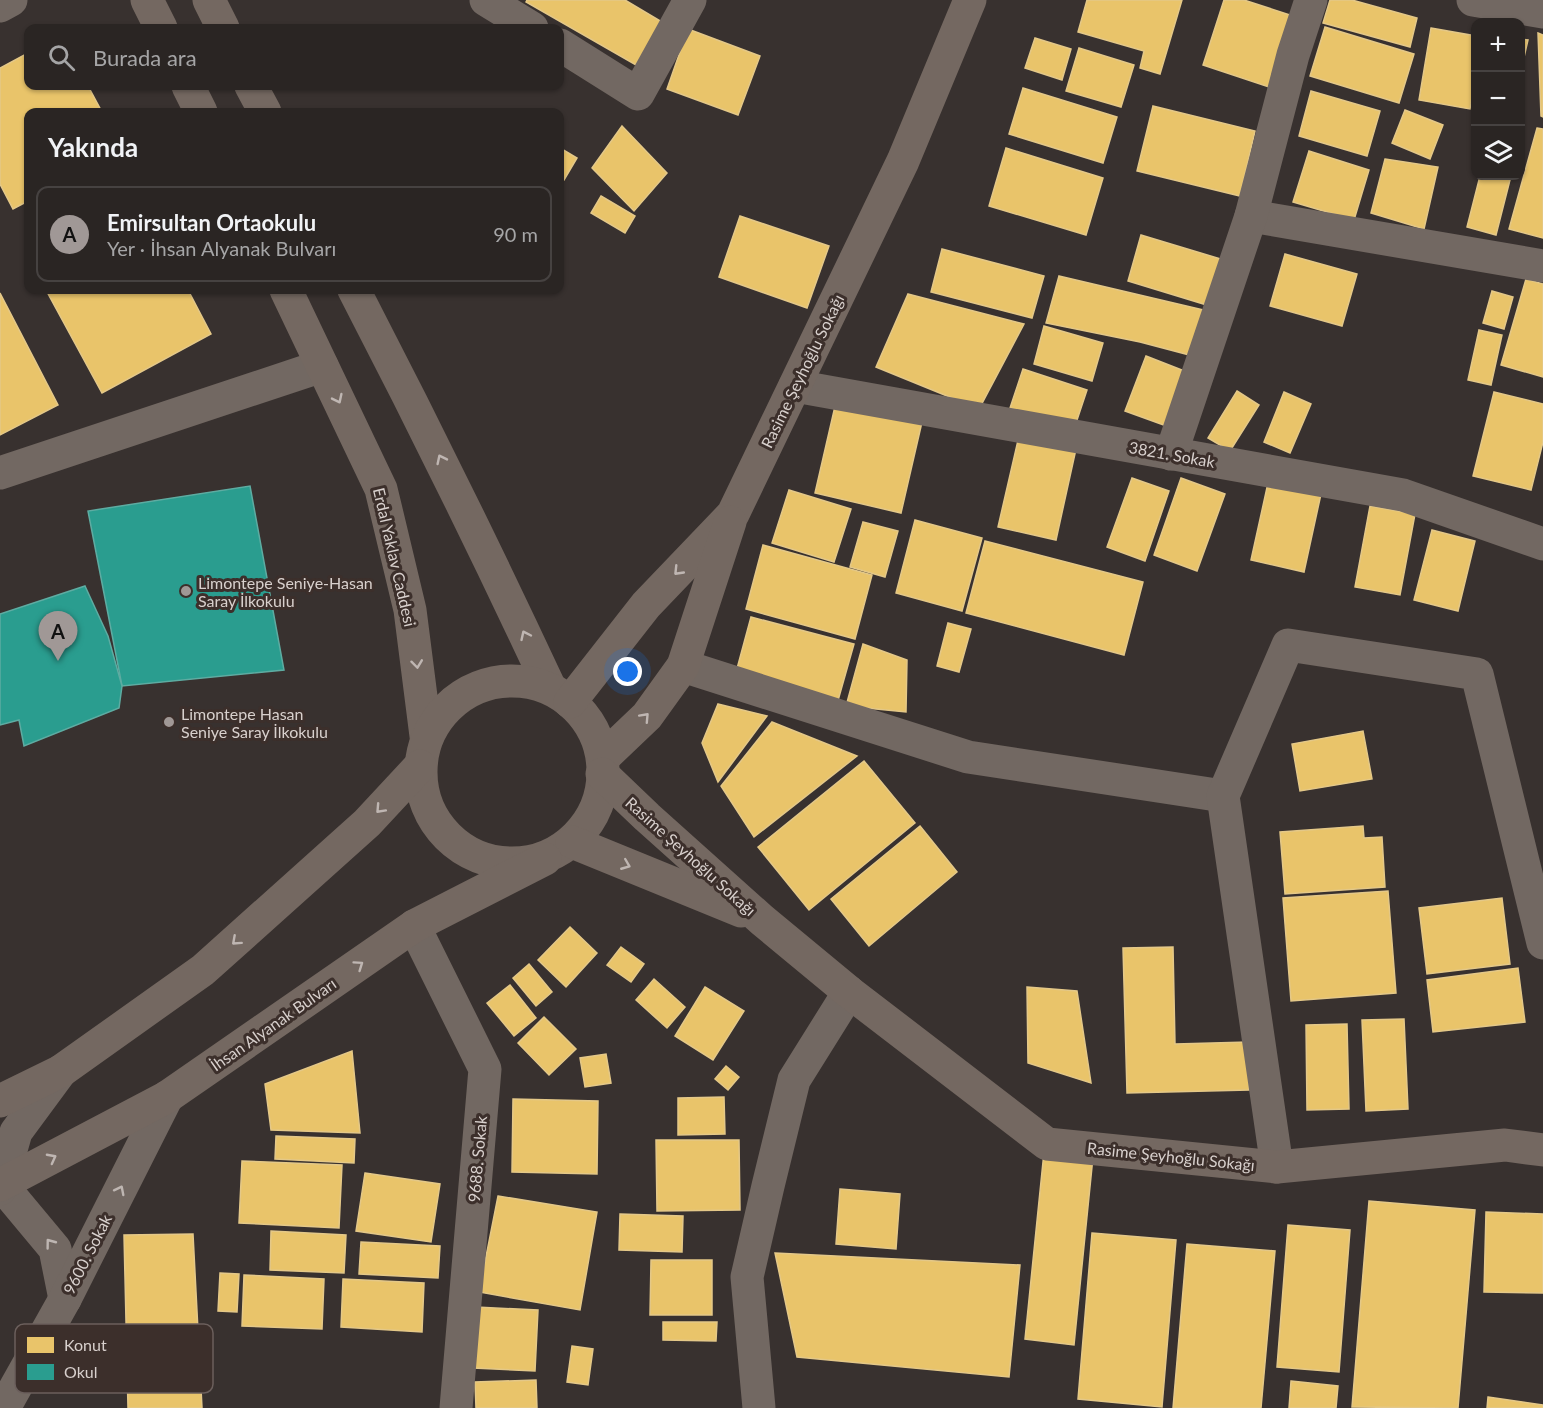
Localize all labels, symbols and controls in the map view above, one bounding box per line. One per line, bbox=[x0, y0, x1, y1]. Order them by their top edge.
map controls bbox=[1471, 18, 1525, 180]
button: + bbox=[1471, 18, 1525, 72]
search box bbox=[24, 24, 564, 90]
icon: search bbox=[45, 41, 78, 74]
text: Burada ara bbox=[93, 44, 197, 71]
button: − bbox=[1471, 72, 1525, 126]
button: layers bbox=[1471, 126, 1525, 180]
text: Yakında bbox=[48, 131, 138, 163]
text: Emirsultan Ortaokulu bbox=[107, 209, 316, 236]
text: A bbox=[63, 222, 76, 246]
text: 90 m bbox=[493, 222, 538, 246]
text: Yer · İhsan Alyanak Bulvarı bbox=[107, 236, 336, 260]
street label: Rasime Şeyhoğlu Sokağı bbox=[757, 291, 847, 451]
one-way arrow bbox=[331, 393, 343, 404]
street label: 3821. Sokak bbox=[1128, 437, 1217, 471]
one-way arrow bbox=[436, 455, 448, 466]
street label: Erdal Yaklav Caddesi bbox=[370, 486, 420, 628]
one-way arrow bbox=[674, 565, 685, 575]
place label: Limontepe Seniye-Hasan Saray İlkokulu bbox=[198, 573, 373, 610]
marker: Limontepe Seniye-Hasan Saray İlkokulu bbox=[179, 584, 193, 598]
pin: A bbox=[38, 612, 78, 661]
one-way arrow bbox=[521, 630, 533, 641]
your location bbox=[613, 657, 642, 686]
one-way arrow bbox=[411, 660, 423, 669]
place label: Limontepe Hasan Seniye Saray İlkokulu bbox=[181, 704, 328, 741]
one-way arrow bbox=[638, 713, 649, 724]
marker: Limontepe Hasan Seniye Saray İlkokulu bbox=[162, 715, 176, 729]
street label: Rasime Şeyhoğlu Sokağı bbox=[622, 793, 760, 919]
one-way arrow bbox=[376, 802, 387, 813]
one-way arrow bbox=[619, 858, 630, 870]
one-way arrow bbox=[232, 934, 243, 945]
one-way arrow bbox=[352, 961, 363, 972]
street label: İhsan Alyanak Bulvarı bbox=[207, 974, 339, 1074]
street label: 9688. Sokak bbox=[464, 1114, 490, 1203]
street label: Rasime Şeyhoğlu Sokağı bbox=[1086, 1138, 1256, 1174]
one-way arrow bbox=[45, 1153, 56, 1165]
one-way arrow bbox=[113, 1185, 124, 1196]
street label: 9600. Sokak bbox=[59, 1210, 116, 1297]
one-way arrow bbox=[46, 1239, 57, 1250]
legend bbox=[15, 1324, 213, 1393]
text: Konut bbox=[64, 1335, 107, 1354]
text: Okul bbox=[64, 1362, 97, 1381]

